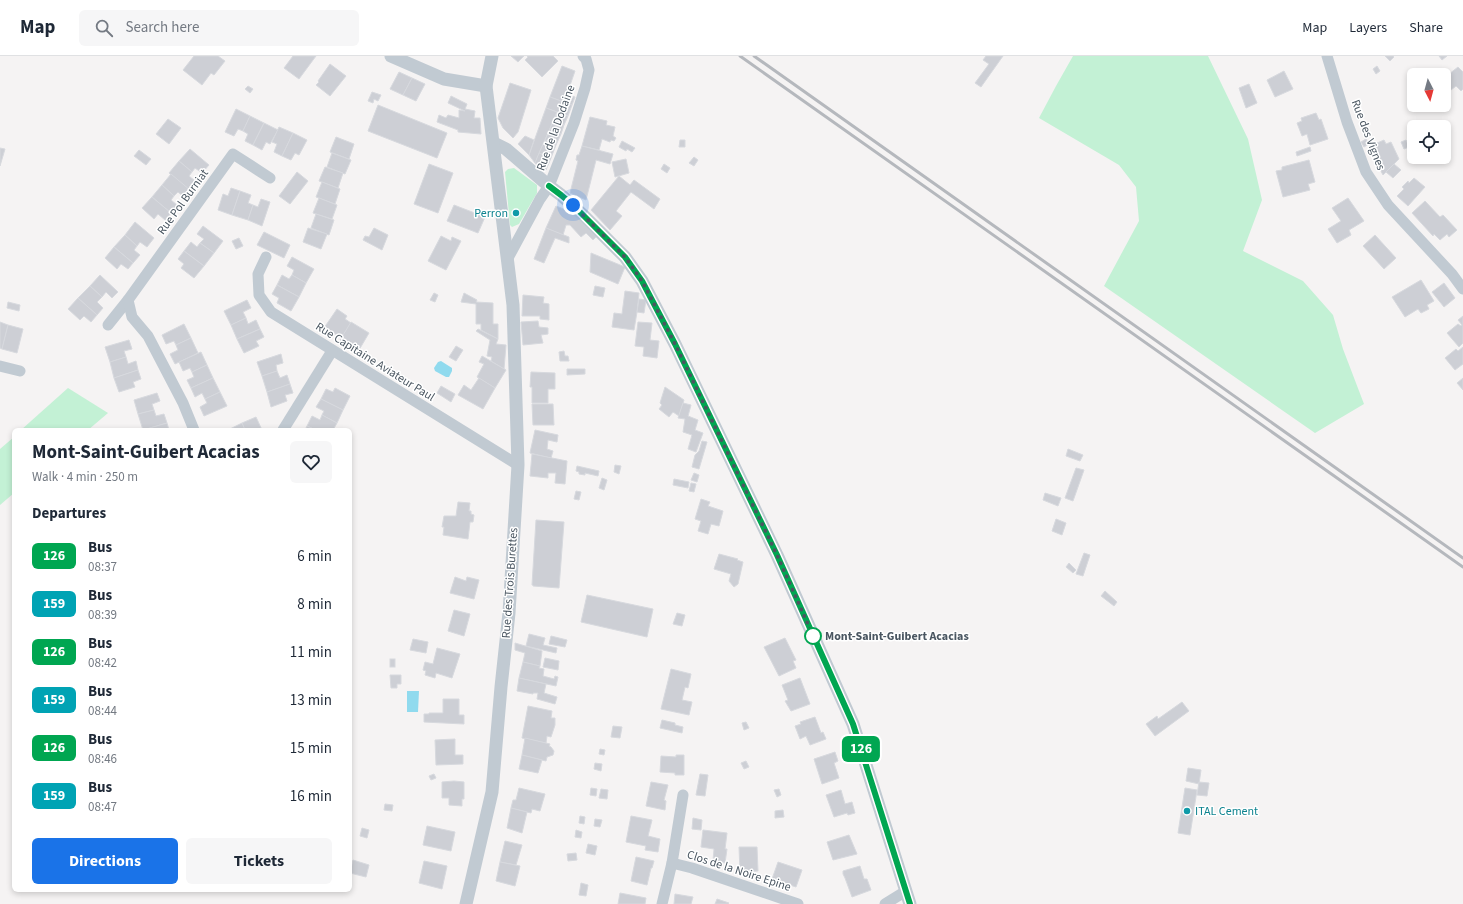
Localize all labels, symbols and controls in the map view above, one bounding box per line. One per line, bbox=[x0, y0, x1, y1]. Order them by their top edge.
search box bbox=[79, 10, 359, 46]
text: Map bbox=[20, 14, 55, 41]
icon: search bbox=[93, 17, 115, 39]
text: Search here bbox=[125, 17, 199, 38]
text: Map bbox=[1302, 18, 1327, 38]
text: Layers bbox=[1349, 18, 1387, 38]
text: Share bbox=[1409, 18, 1443, 38]
north arrow bbox=[1407, 68, 1451, 112]
map controls bbox=[1407, 68, 1451, 164]
street label: Rue de la Dodaine bbox=[533, 83, 579, 173]
street label: Rue des Vignes bbox=[1347, 97, 1389, 173]
button: locate bbox=[1407, 120, 1451, 164]
street label: Rue Pol Burniat bbox=[153, 166, 213, 238]
your location bbox=[563, 195, 583, 215]
place label: Perron bbox=[474, 205, 508, 222]
marker: Perron bbox=[511, 208, 521, 218]
street label: Rue Capitaine Aviateur Paul bbox=[312, 318, 438, 406]
text: Mont-Saint-Guibert Acacias bbox=[32, 439, 260, 466]
button: heart bbox=[290, 441, 332, 483]
text: Walk · 4 min · 250 m bbox=[32, 468, 138, 486]
text: Departures bbox=[32, 503, 106, 524]
street label: Rue des Trois Burettes bbox=[498, 527, 522, 639]
text: Bus bbox=[88, 537, 112, 558]
text: 126 bbox=[43, 546, 65, 566]
text: 6 min bbox=[297, 546, 332, 567]
text: 08:37 bbox=[88, 558, 117, 576]
text: Bus bbox=[88, 585, 112, 606]
text: 159 bbox=[43, 594, 65, 614]
text: 8 min bbox=[297, 594, 332, 615]
text: 08:39 bbox=[88, 606, 117, 624]
marker: Mont-Saint-Guibert Acacias bbox=[804, 627, 822, 645]
place label: Mont-Saint-Guibert Acacias bbox=[825, 628, 969, 645]
text: Bus bbox=[88, 633, 112, 654]
text: 126 bbox=[43, 642, 65, 662]
text: 11 min bbox=[290, 642, 332, 663]
text: 08:42 bbox=[88, 654, 117, 672]
text: Bus bbox=[88, 681, 112, 702]
text: 159 bbox=[43, 690, 65, 710]
text: 13 min bbox=[290, 690, 332, 711]
text: 08:44 bbox=[88, 702, 117, 720]
text: Bus bbox=[88, 729, 112, 750]
line badge: 126 bbox=[838, 736, 884, 762]
text: 126 bbox=[43, 738, 65, 758]
text: 15 min bbox=[290, 738, 332, 759]
text: 126 bbox=[850, 739, 872, 759]
text: 08:46 bbox=[88, 750, 117, 768]
text: Bus bbox=[88, 777, 112, 798]
text: 159 bbox=[43, 786, 65, 806]
text: 16 min bbox=[290, 786, 332, 807]
text: 08:47 bbox=[88, 798, 117, 816]
place label: ITAL Cement bbox=[1195, 803, 1258, 820]
marker: ITAL Cement bbox=[1182, 806, 1192, 816]
button: Directions bbox=[32, 838, 178, 884]
button: Tickets bbox=[186, 838, 332, 884]
street label: Clos de la Noire Epine bbox=[685, 846, 793, 896]

